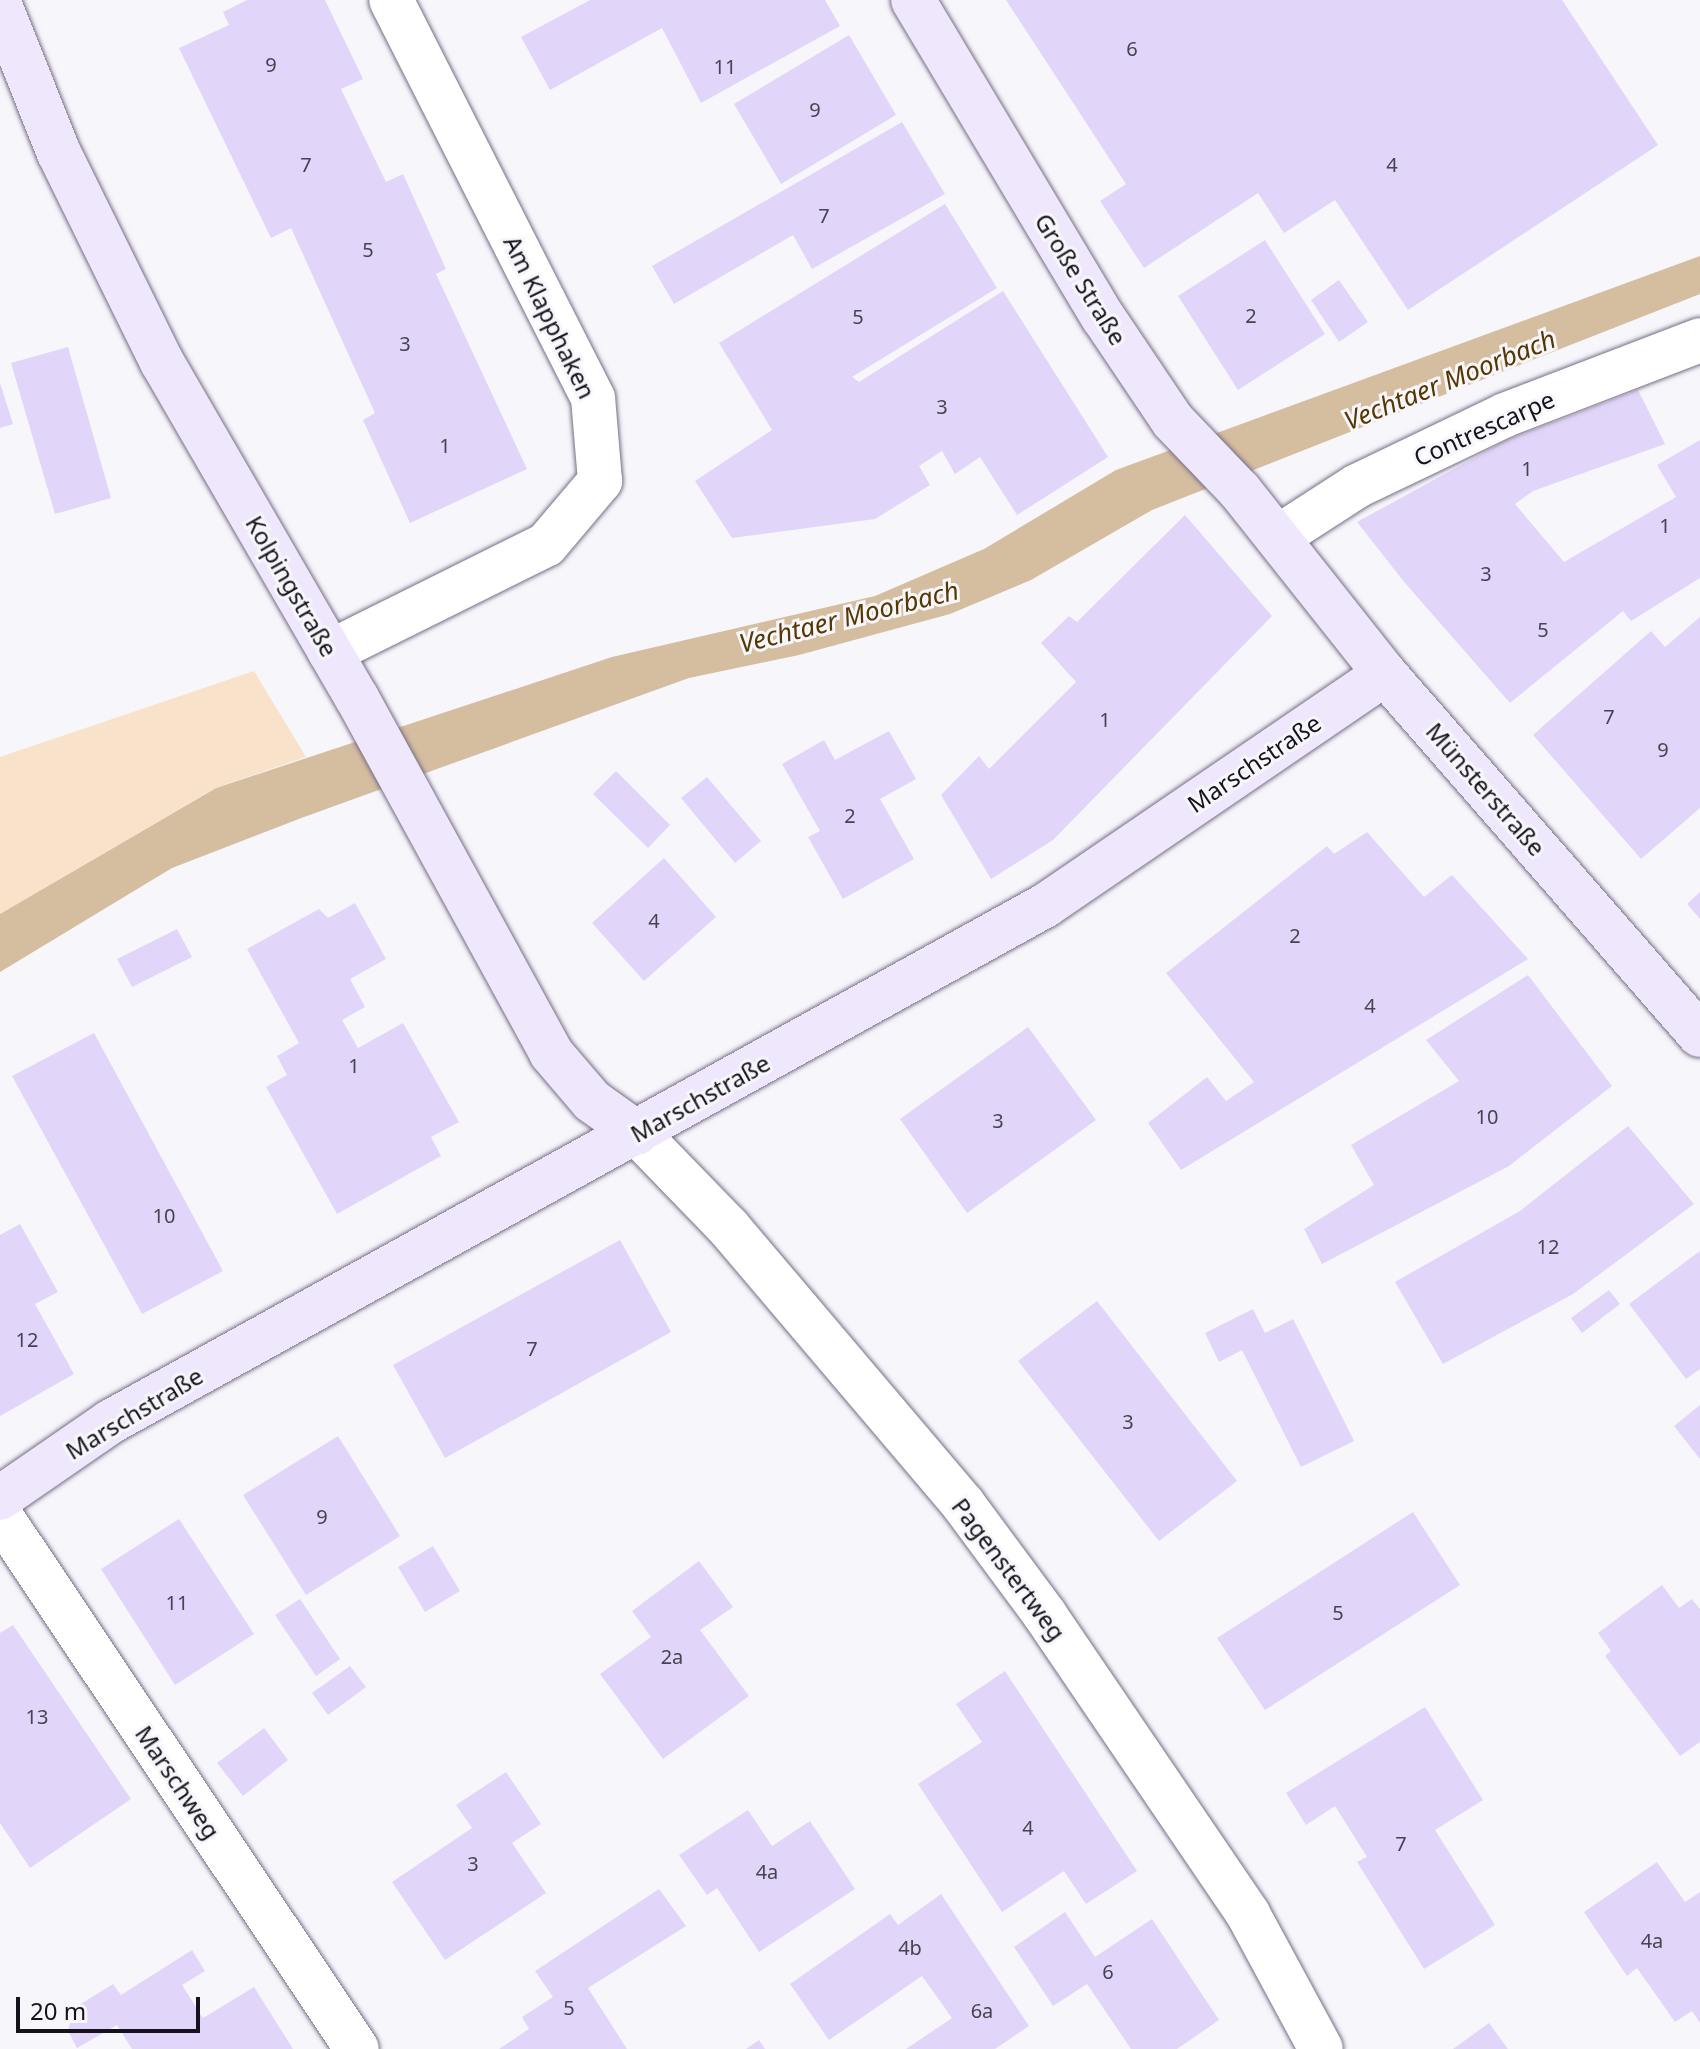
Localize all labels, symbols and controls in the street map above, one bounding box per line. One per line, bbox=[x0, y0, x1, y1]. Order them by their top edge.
house number: 6 bbox=[1126, 36, 1138, 60]
house number: 9 bbox=[265, 52, 277, 76]
house number: 11 bbox=[714, 54, 736, 78]
house number: 9 bbox=[809, 97, 821, 121]
house number: 7 bbox=[300, 152, 312, 176]
house number: 4 bbox=[1386, 152, 1398, 176]
house number: 7 bbox=[818, 203, 830, 227]
street label: Große Straße bbox=[1029, 208, 1133, 350]
street label: Am Klapphaken bbox=[498, 231, 602, 403]
house number: 5 bbox=[362, 237, 374, 261]
house number: 2 bbox=[1245, 303, 1257, 327]
house number: 5 bbox=[852, 304, 864, 328]
water label: Vechtaer Moorbach bbox=[1340, 323, 1560, 437]
house number: 3 bbox=[399, 331, 411, 355]
street label: Contrescarpe bbox=[1409, 384, 1559, 472]
house number: 3 bbox=[936, 394, 948, 418]
house number: 1 bbox=[439, 433, 451, 457]
house number: 1 bbox=[1521, 456, 1533, 480]
street label: Kolpingstraße bbox=[240, 510, 344, 662]
house number: 1 bbox=[1659, 513, 1671, 537]
house number: 3 bbox=[1480, 561, 1492, 585]
water label: Vechtaer Moorbach bbox=[736, 575, 962, 659]
house number: 5 bbox=[1537, 617, 1549, 641]
house number: 7 bbox=[1603, 704, 1615, 728]
house number: 1 bbox=[1099, 707, 1111, 731]
street label: Marschstraße bbox=[1182, 708, 1326, 818]
street label: Münsterstraße bbox=[1420, 717, 1552, 861]
house number: 9 bbox=[1657, 737, 1669, 761]
house number: 2 bbox=[844, 803, 856, 827]
house number: 4 bbox=[648, 908, 660, 932]
house number: 2 bbox=[1289, 923, 1301, 947]
house number: 4 bbox=[1364, 993, 1376, 1017]
street label: Marschstraße bbox=[625, 1048, 775, 1148]
house number: 1 bbox=[348, 1053, 360, 1077]
house number: 10 bbox=[1476, 1104, 1498, 1128]
house number: 3 bbox=[992, 1108, 1004, 1132]
house number: 10 bbox=[153, 1203, 175, 1227]
house number: 12 bbox=[1537, 1234, 1559, 1258]
house number: 12 bbox=[16, 1327, 38, 1351]
house number: 7 bbox=[526, 1336, 538, 1360]
street label: Marschstraße bbox=[60, 1361, 208, 1465]
house number: 3 bbox=[1122, 1409, 1134, 1433]
street label: Pagenstertweg bbox=[946, 1492, 1072, 1646]
house number: 9 bbox=[316, 1504, 328, 1528]
house number: 11 bbox=[166, 1590, 188, 1614]
house number: 5 bbox=[1332, 1600, 1344, 1624]
house number: 2a bbox=[661, 1644, 683, 1668]
house number: 13 bbox=[26, 1704, 48, 1728]
street label: Marschweg bbox=[130, 1720, 226, 1844]
house number: 4 bbox=[1022, 1815, 1034, 1839]
house number: 7 bbox=[1395, 1831, 1407, 1855]
house number: 3 bbox=[467, 1851, 479, 1875]
house number: 4a bbox=[756, 1859, 778, 1883]
house number: 4a bbox=[1641, 1928, 1663, 1952]
house number: 4b bbox=[898, 1935, 922, 1959]
house number: 6 bbox=[1102, 1959, 1114, 1983]
scale bar bbox=[20, 1981, 204, 2031]
text: 20 m bbox=[30, 1994, 86, 2027]
house number: 5 bbox=[563, 1995, 575, 2019]
house number: 6a bbox=[971, 1998, 993, 2022]

